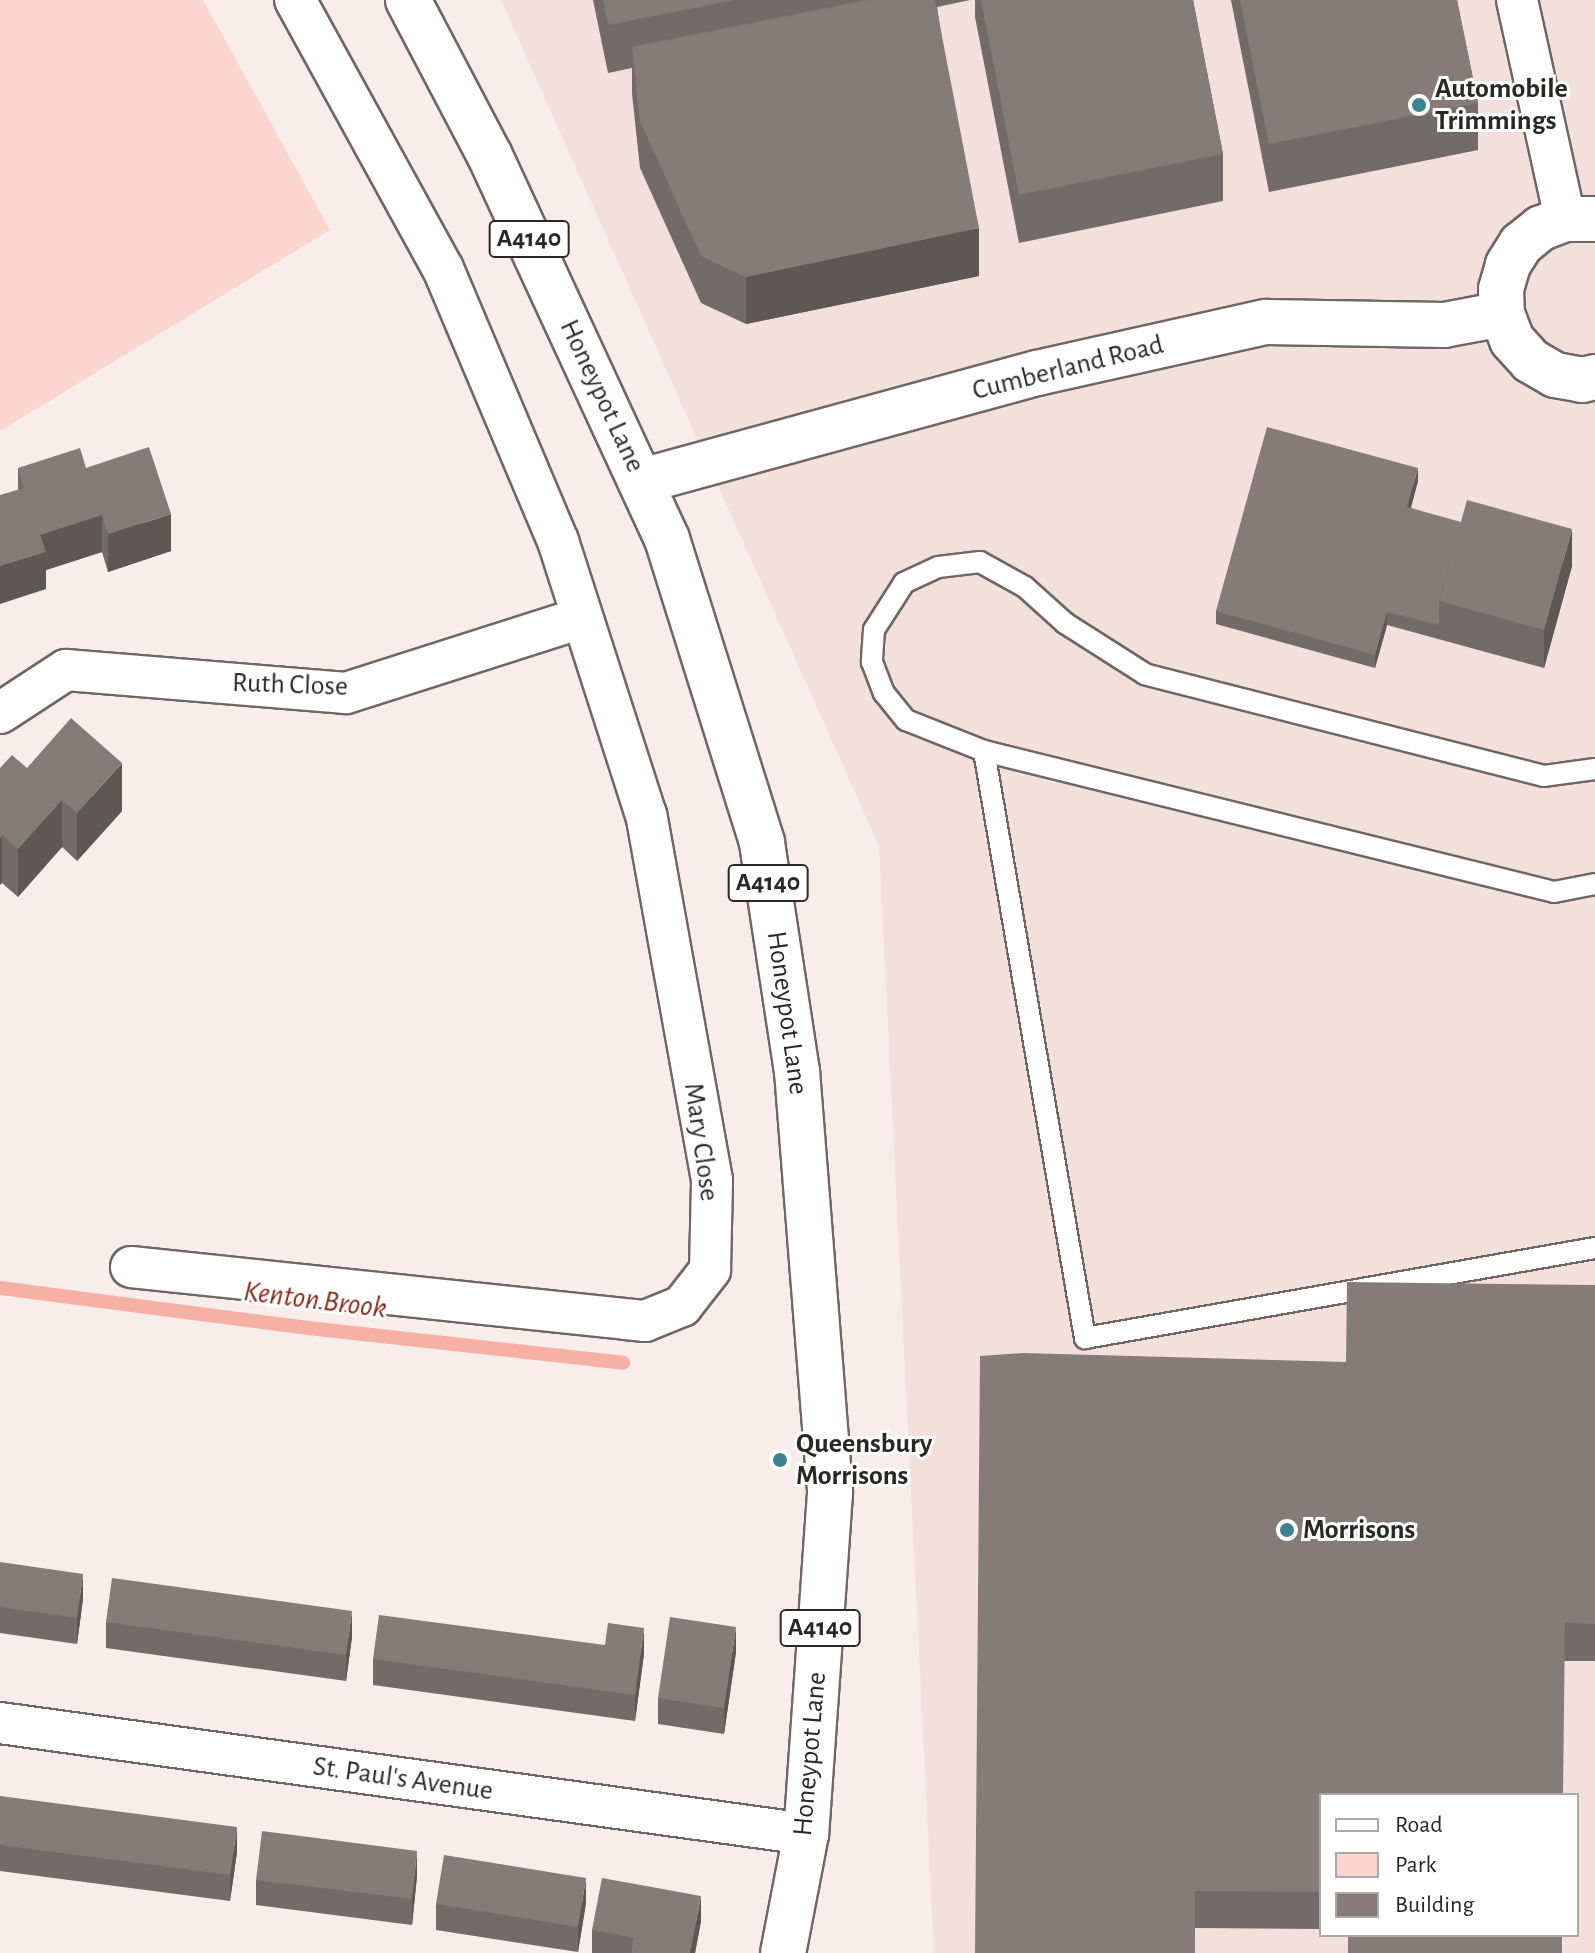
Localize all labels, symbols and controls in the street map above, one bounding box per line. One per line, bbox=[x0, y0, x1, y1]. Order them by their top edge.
place label: Automobile Trimmings bbox=[1435, 72, 1568, 138]
marker: Automobile Trimmings bbox=[1410, 96, 1428, 114]
road number: A4140 bbox=[487, 217, 571, 261]
street label: Honeypot Lane bbox=[552, 314, 652, 478]
street label: Cumberland Road bbox=[969, 328, 1167, 408]
street label: Ruth Close bbox=[232, 666, 348, 704]
road number: A4140 bbox=[726, 861, 810, 905]
street label: Honeypot Lane bbox=[759, 929, 815, 1097]
street label: Mary Close bbox=[676, 1081, 726, 1203]
water label: Kenton Brook bbox=[241, 1273, 389, 1327]
place label: Queensbury Morrisons bbox=[796, 1427, 932, 1493]
marker: Queensbury Morrisons bbox=[771, 1451, 789, 1469]
place label: Morrisons bbox=[1303, 1513, 1415, 1547]
marker: Morrisons bbox=[1278, 1521, 1296, 1539]
road number: A4140 bbox=[778, 1606, 862, 1650]
street label: Honeypot Lane bbox=[786, 1671, 834, 1837]
street label: St. Paul's Avenue bbox=[311, 1750, 495, 1808]
legend bbox=[1319, 1793, 1579, 1937]
text: Road bbox=[1395, 1813, 1443, 1837]
text: Park bbox=[1395, 1853, 1436, 1877]
text: Building bbox=[1395, 1893, 1474, 1917]

